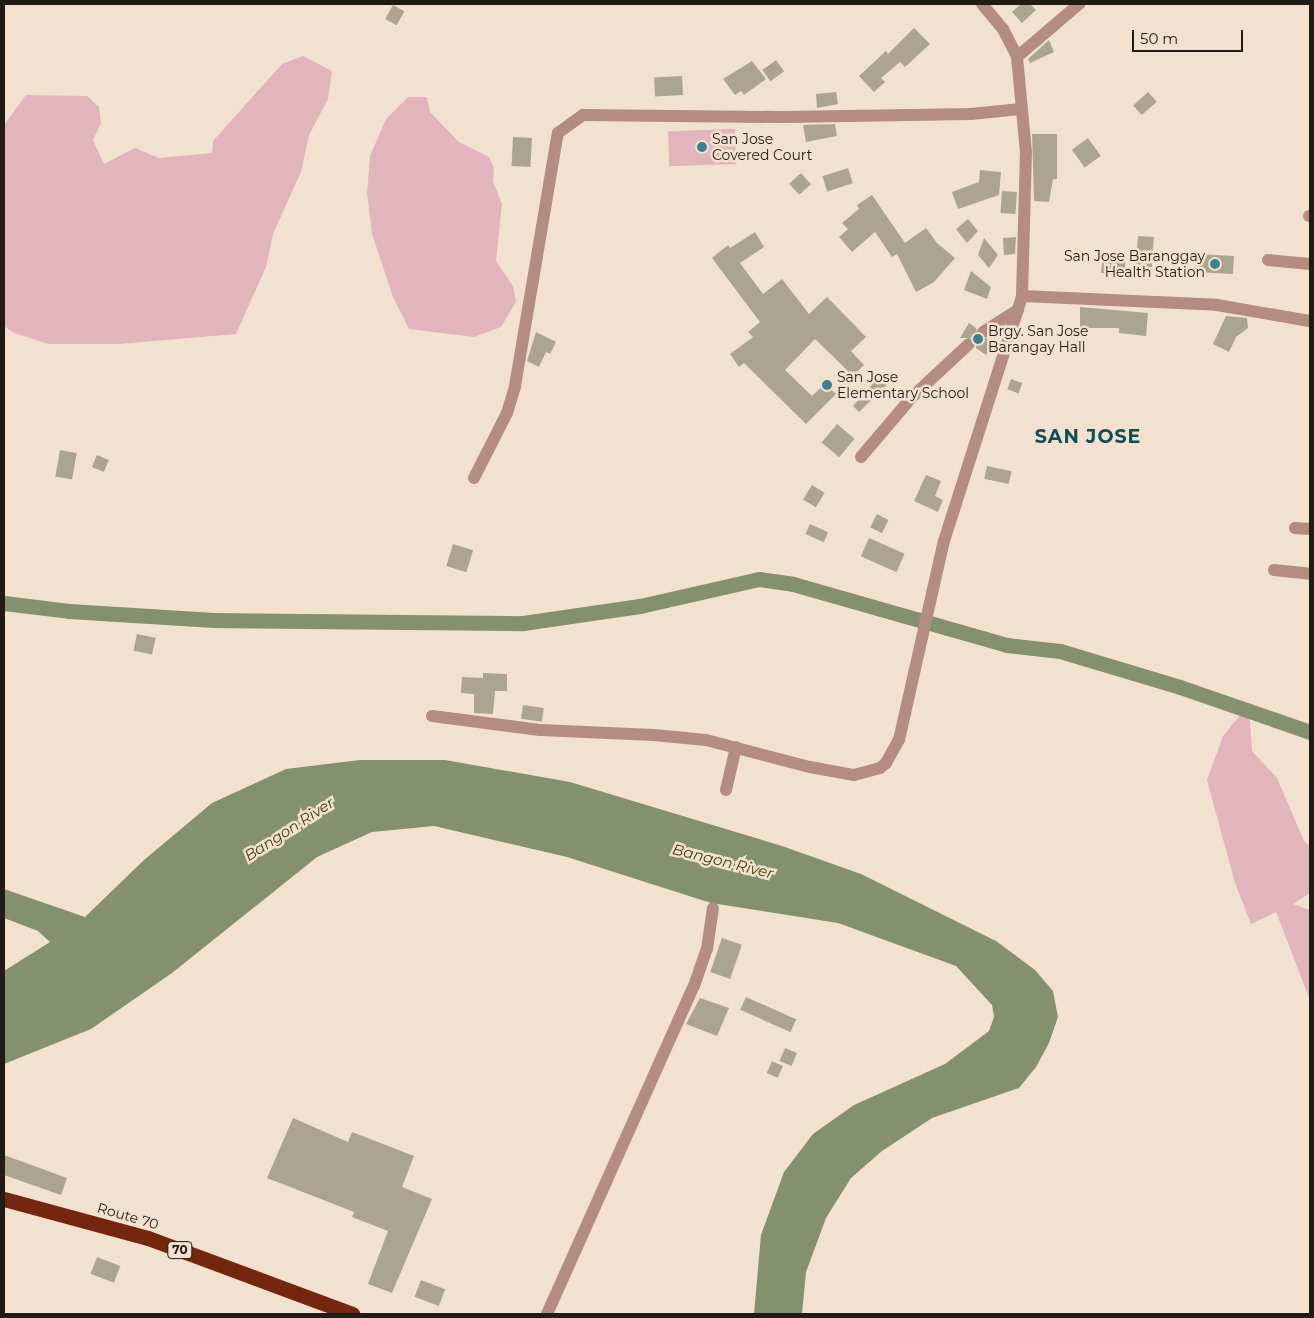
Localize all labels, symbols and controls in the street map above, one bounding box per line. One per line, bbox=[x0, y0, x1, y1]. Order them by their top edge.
scale bar bbox=[1134, 20, 1245, 52]
text: 50 m bbox=[1140, 29, 1178, 48]
place label: San Jose Covered Court bbox=[712, 131, 812, 164]
marker: San Jose Covered Court bbox=[696, 141, 708, 153]
place label: San Jose Baranggay Health Station bbox=[1064, 248, 1205, 280]
marker: San Jose Baranggay Health Station bbox=[1209, 258, 1221, 270]
place label: Brgy. San Jose Barangay Hall bbox=[988, 323, 1088, 356]
marker: Brgy. San Jose Barangay Hall bbox=[972, 333, 984, 345]
place label: San Jose Elementary School bbox=[837, 369, 969, 402]
marker: San Jose Elementary School bbox=[821, 379, 833, 391]
district label: SAN JOSE bbox=[1034, 426, 1142, 448]
water label: Bangon River bbox=[241, 793, 337, 865]
water label: Bangon River bbox=[671, 840, 775, 882]
street label: Route 70 bbox=[95, 1199, 161, 1233]
road number: 70 bbox=[166, 1240, 194, 1260]

